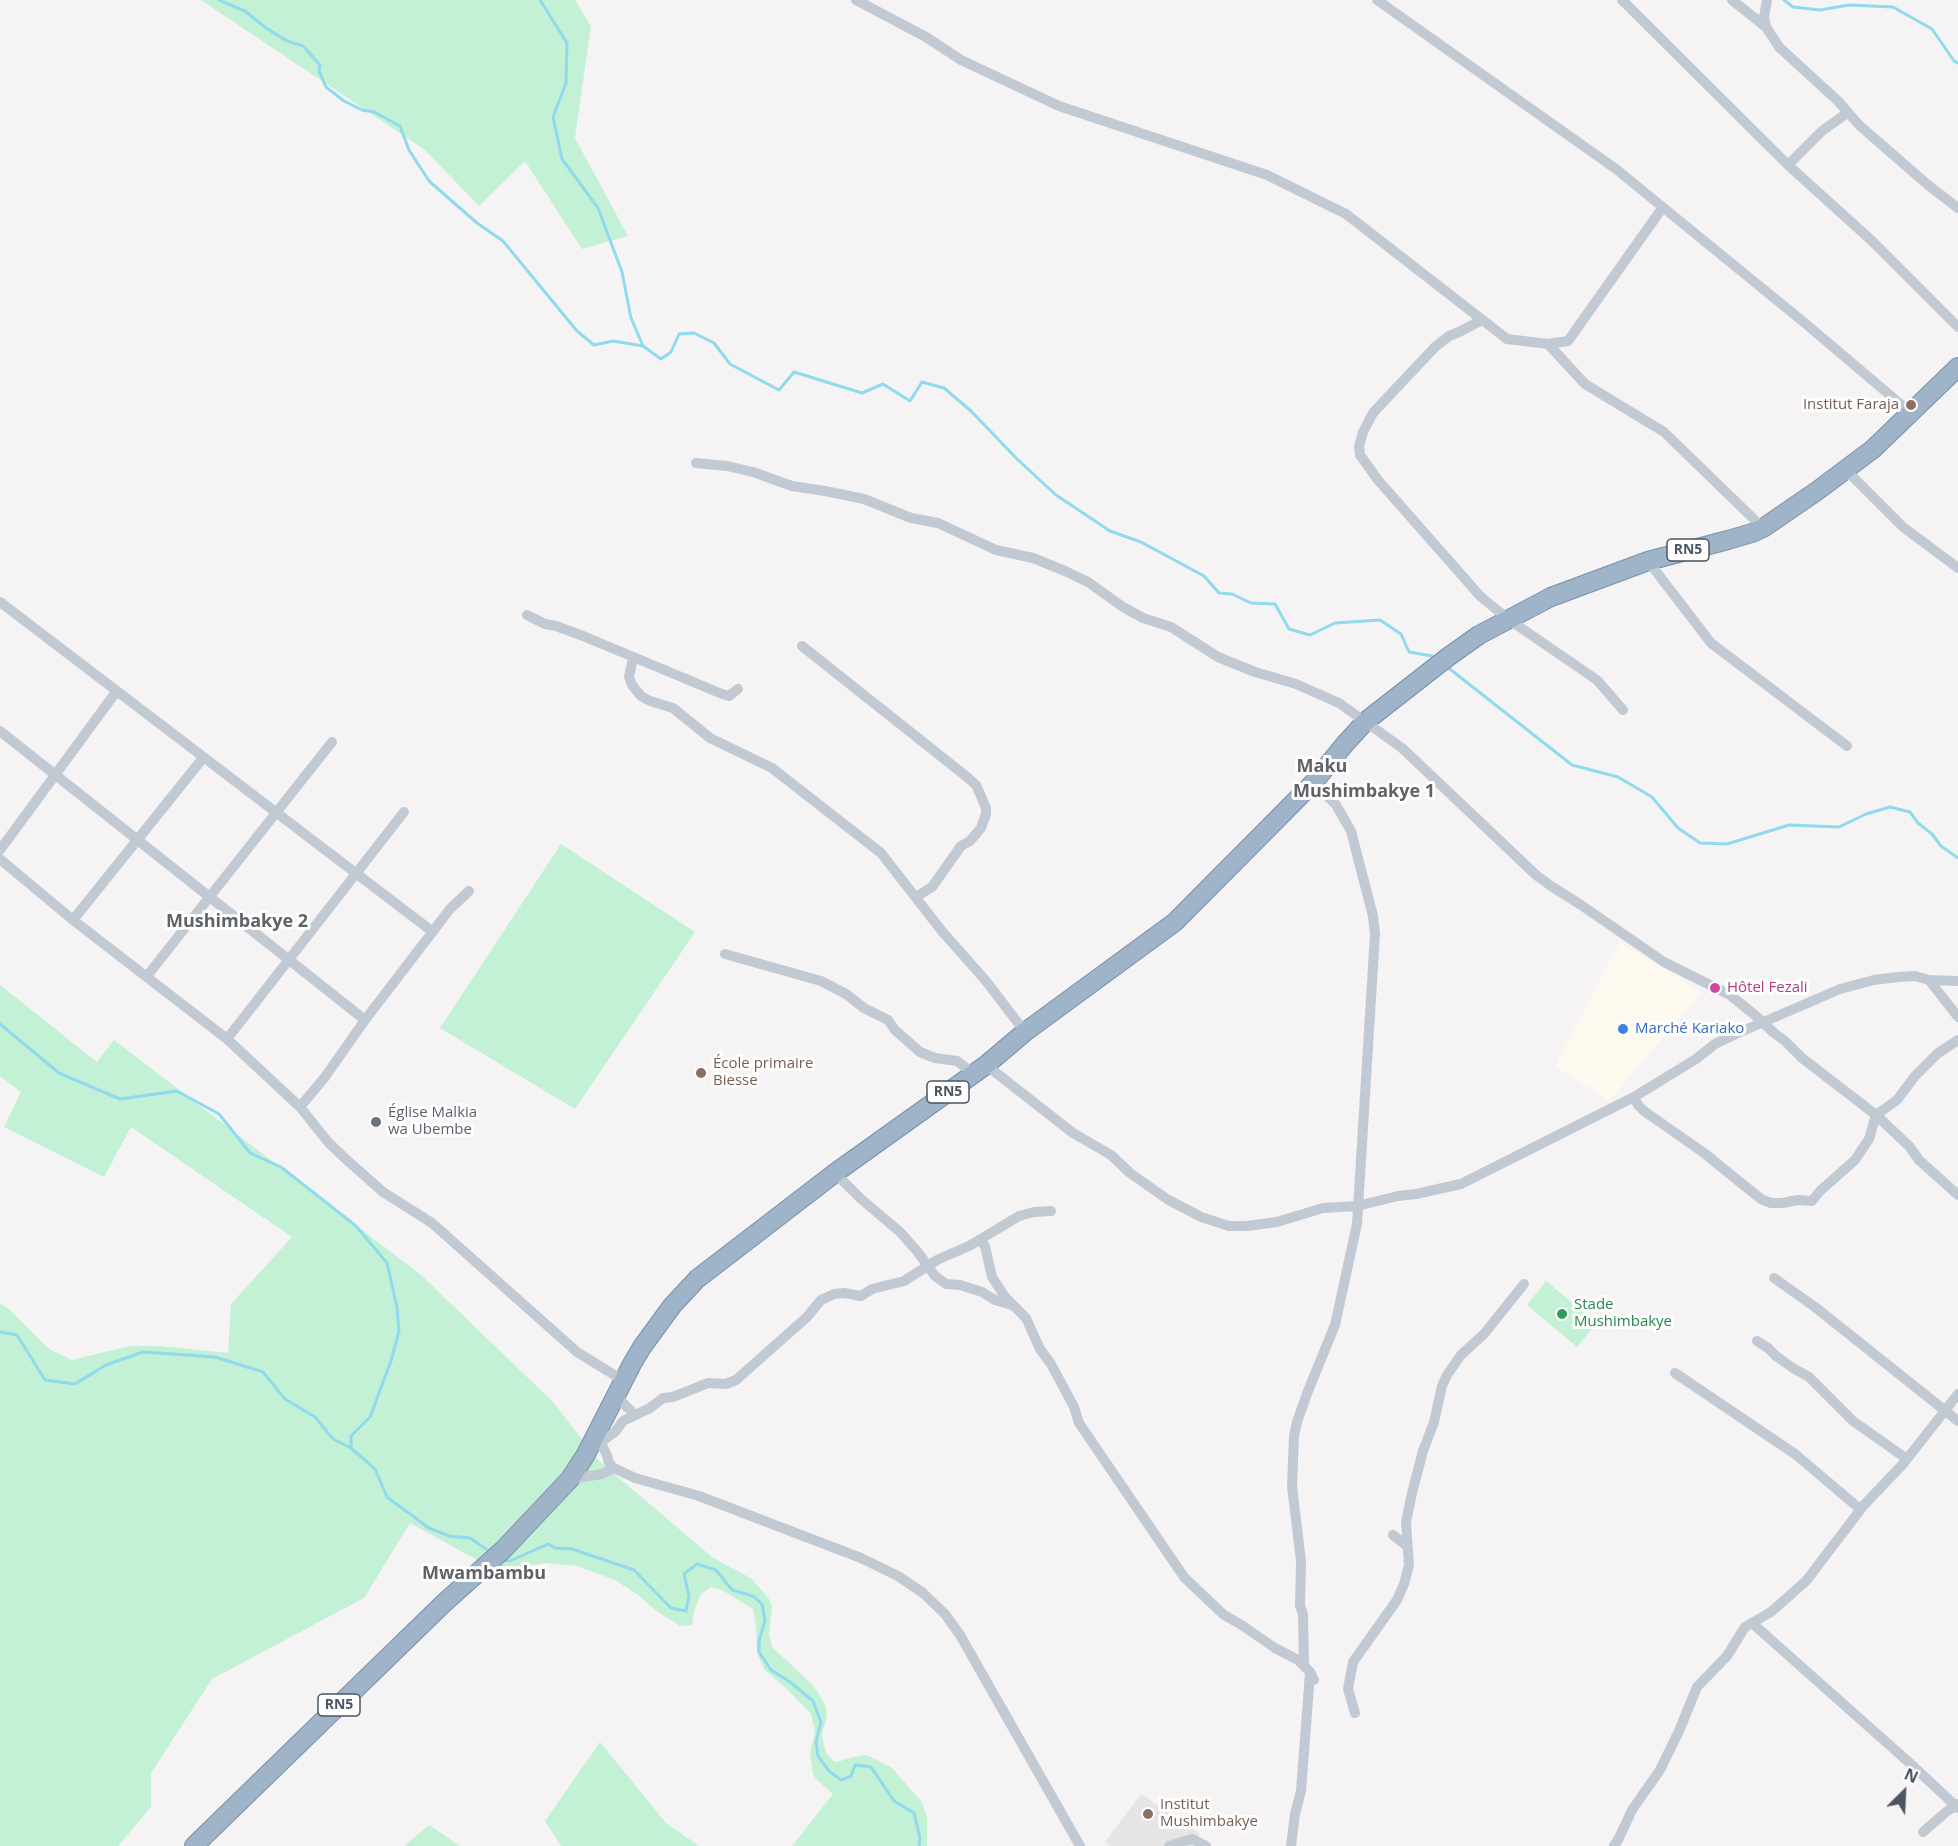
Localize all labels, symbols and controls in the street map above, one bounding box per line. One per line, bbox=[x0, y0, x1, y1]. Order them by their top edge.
place label: Institut Faraja bbox=[1803, 396, 1899, 414]
marker: Institut Faraja bbox=[1904, 398, 1918, 412]
road number: RN5 bbox=[1667, 539, 1709, 561]
district label: Maku bbox=[1297, 756, 1347, 778]
district label: Mushimbakye 1 bbox=[1293, 781, 1435, 803]
district label: Mushimbakye 2 bbox=[166, 911, 308, 933]
place label: Hôtel Fezali bbox=[1727, 979, 1808, 997]
marker: Hôtel Fezali bbox=[1708, 981, 1722, 995]
place label: Marché Kariako bbox=[1635, 1020, 1744, 1038]
marker: Marché Kariako bbox=[1616, 1022, 1630, 1036]
place label: École primaire Biesse bbox=[713, 1055, 813, 1090]
marker: École primaire Biesse bbox=[694, 1066, 708, 1080]
road number: RN5 bbox=[927, 1081, 969, 1103]
place label: Église Malkia wa Ubembe bbox=[388, 1104, 477, 1139]
marker: Église Malkia wa Ubembe bbox=[369, 1115, 383, 1129]
place label: Stade Mushimbakye bbox=[1574, 1296, 1672, 1331]
marker: Stade Mushimbakye bbox=[1555, 1307, 1569, 1321]
district label: Mwambambu bbox=[422, 1563, 546, 1585]
road number: RN5 bbox=[318, 1694, 360, 1716]
north arrow bbox=[1874, 1762, 1934, 1822]
text: N bbox=[1901, 1763, 1922, 1788]
place label: Institut Mushimbakye bbox=[1160, 1796, 1258, 1831]
marker: Institut Mushimbakye bbox=[1141, 1807, 1155, 1821]

